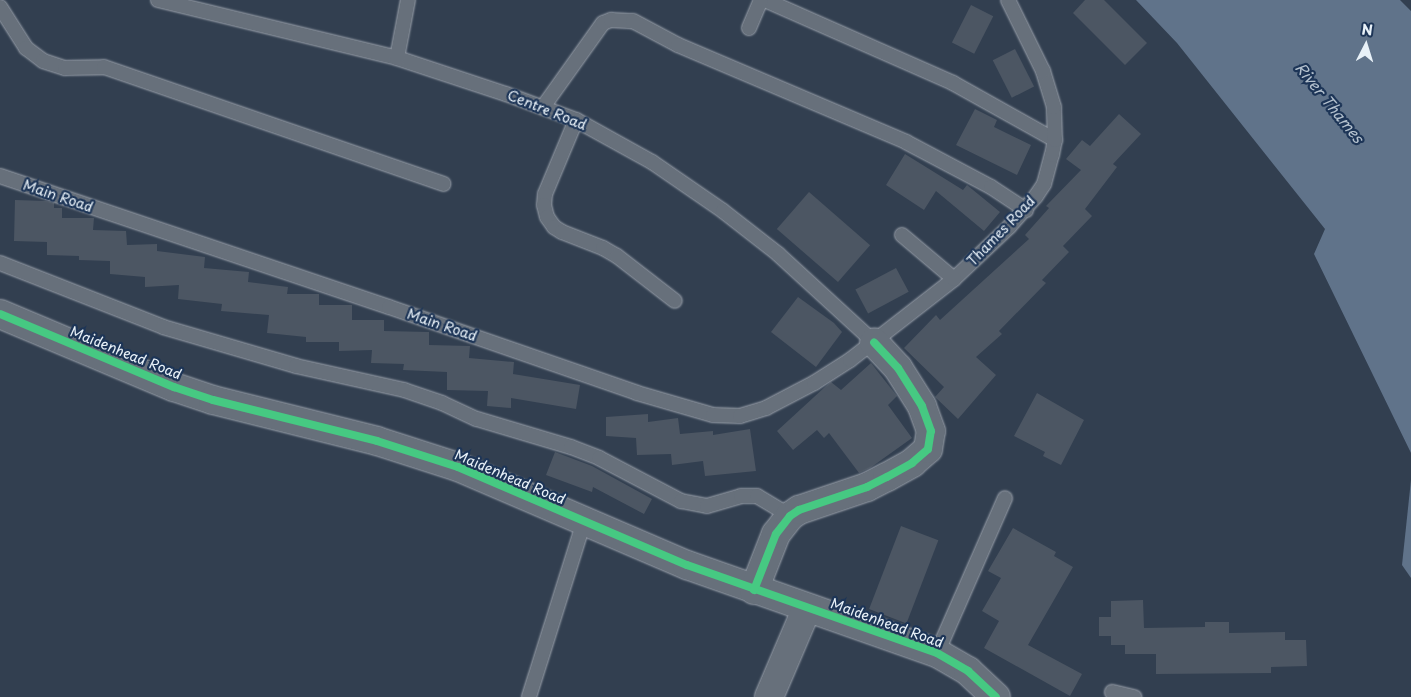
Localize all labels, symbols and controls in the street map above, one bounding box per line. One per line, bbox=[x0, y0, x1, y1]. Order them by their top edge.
text: N bbox=[1361, 19, 1374, 41]
north arrow bbox=[1341, 20, 1391, 70]
water label: River Thames bbox=[1292, 58, 1368, 146]
street label: Centre Road bbox=[505, 86, 589, 134]
street label: Main Road bbox=[21, 176, 95, 216]
street label: Thames Road bbox=[964, 193, 1038, 269]
street label: Main Road bbox=[405, 305, 479, 345]
street label: Maidenhead Road bbox=[67, 323, 185, 383]
street label: Maidenhead Road bbox=[452, 446, 568, 508]
street label: Maidenhead Road bbox=[828, 595, 946, 651]

